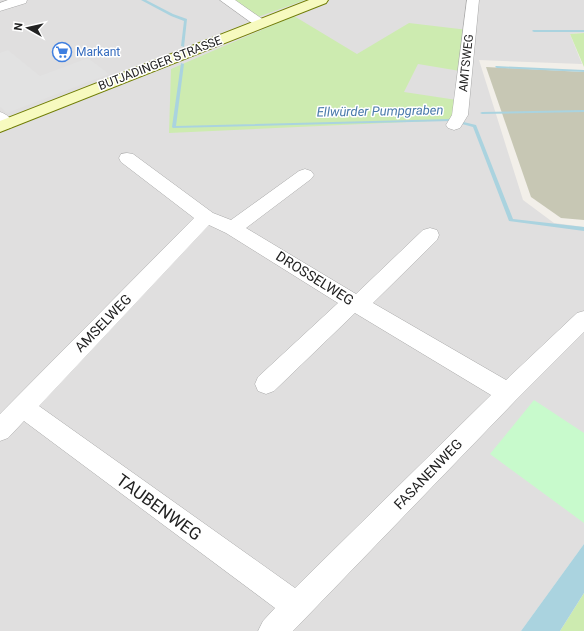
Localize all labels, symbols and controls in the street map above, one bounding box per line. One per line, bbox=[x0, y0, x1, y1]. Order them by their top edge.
north arrow bbox=[8, 8, 48, 48]
text: N bbox=[12, 22, 26, 31]
street label: BUTJADINGER STRASSE bbox=[96, 33, 224, 93]
street label: AMTSWEG bbox=[456, 33, 476, 93]
supermarket icon: Markant bbox=[51, 41, 73, 63]
place label: Markant bbox=[76, 45, 120, 59]
water label: Ellwürder Pumpgraben bbox=[316, 102, 444, 120]
street label: DROSSELWEG bbox=[273, 248, 357, 308]
street label: AMSELWEG bbox=[72, 291, 134, 355]
street label: FASANENWEG bbox=[391, 436, 465, 512]
street label: TAUBENWEG bbox=[113, 469, 205, 545]

